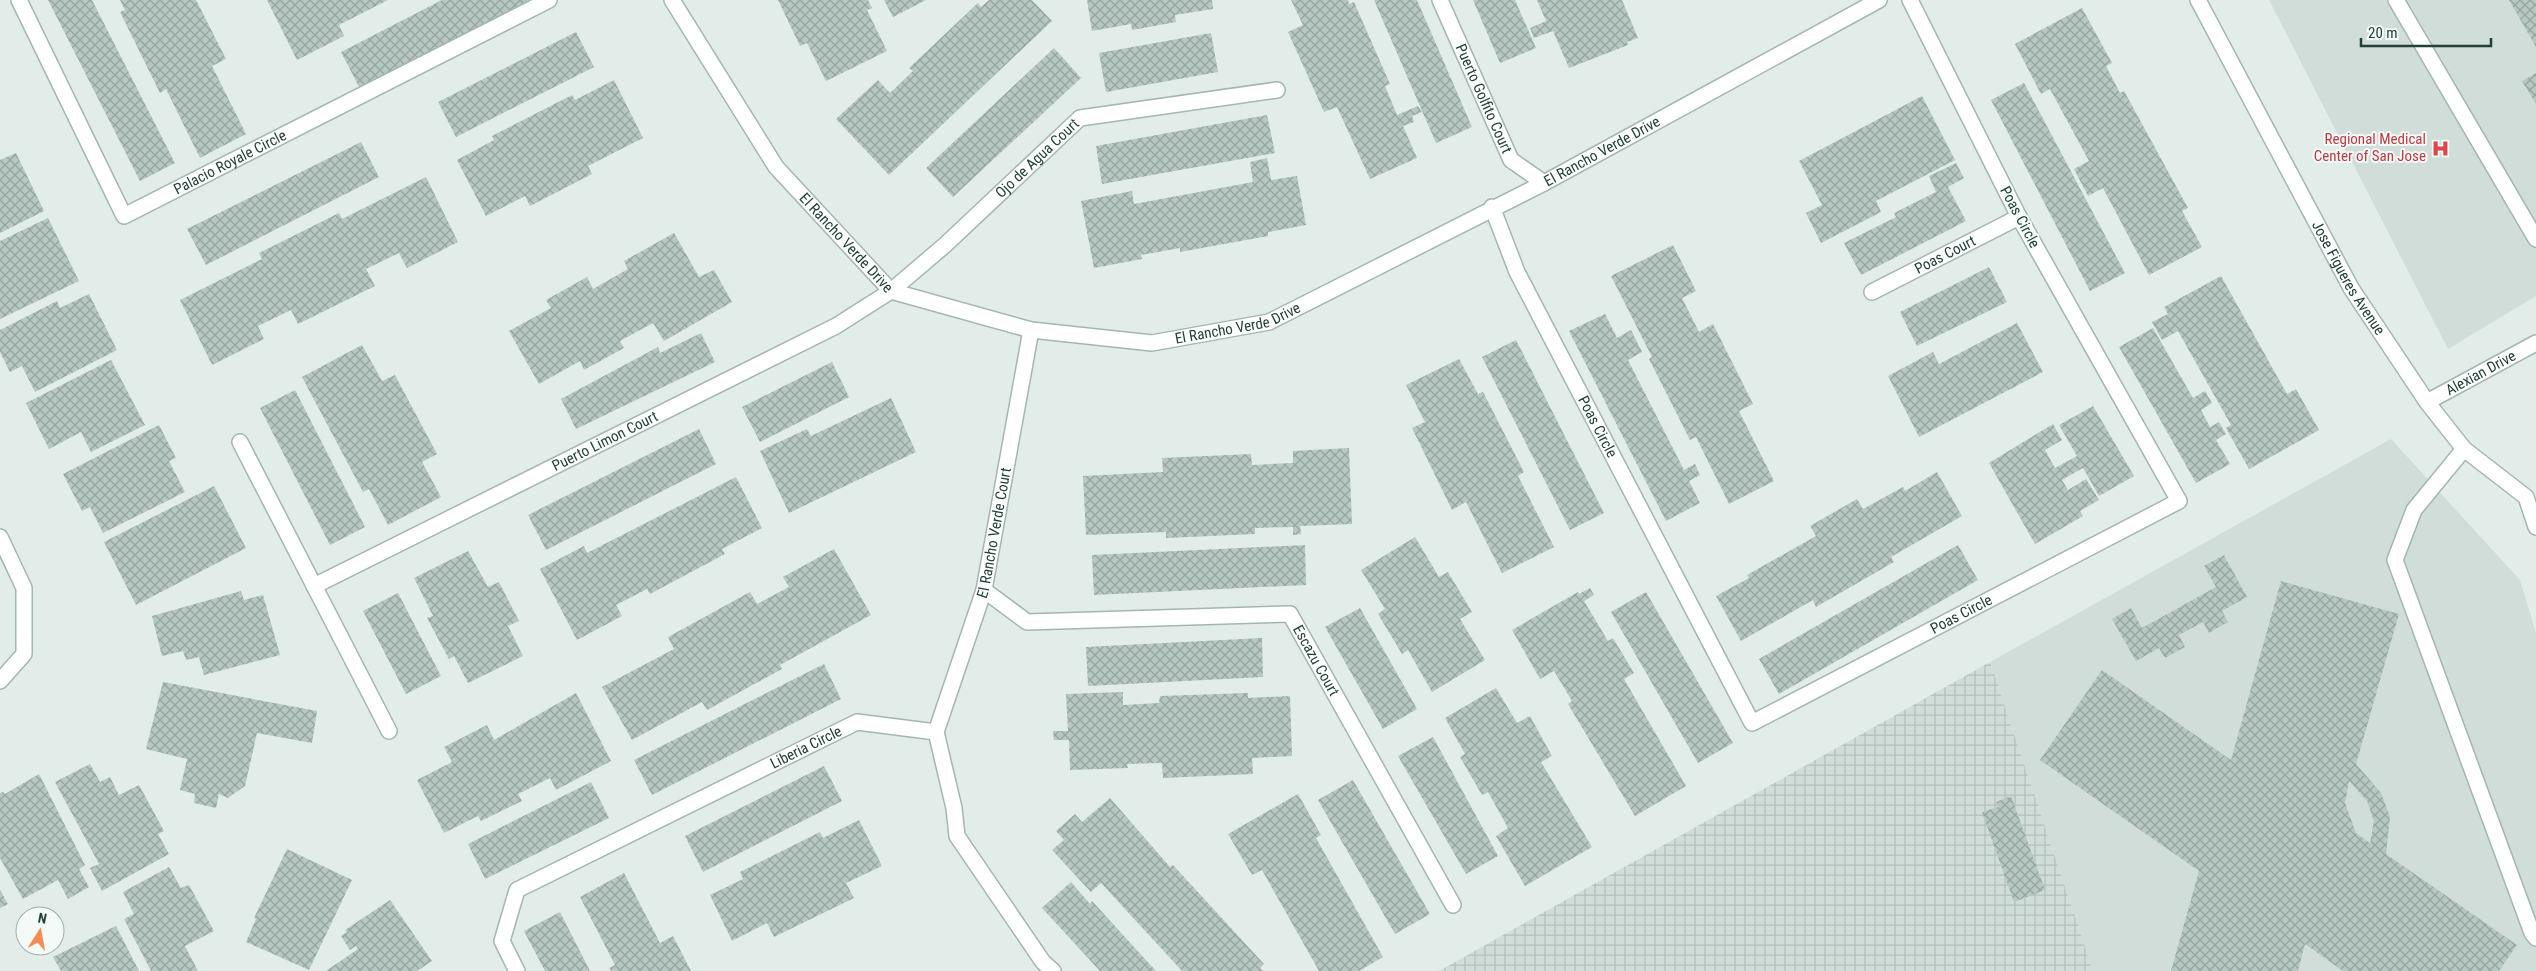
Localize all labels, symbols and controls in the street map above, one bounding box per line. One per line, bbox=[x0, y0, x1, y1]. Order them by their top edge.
scale bar bbox=[2361, 15, 2491, 47]
text: 20 m bbox=[2368, 24, 2398, 42]
street label: Puerto Golfito Court bbox=[1452, 41, 1516, 156]
street label: El Rancho Verde Drive bbox=[1541, 112, 1663, 190]
street label: Ojo de Agua Court bbox=[992, 115, 1083, 202]
street label: Palacio Royale Circle bbox=[171, 126, 289, 198]
place label: Regional Medical Center of San Jose bbox=[2314, 130, 2426, 165]
hospital icon: Regional Medical Center of San Jose bbox=[2430, 138, 2450, 158]
street label: Poas Circle bbox=[1996, 183, 2044, 251]
street label: El Rancho Verde Drive bbox=[796, 189, 897, 296]
street label: Jose Figueres Avenue bbox=[2308, 218, 2389, 338]
street label: Poas Court bbox=[1912, 232, 1979, 278]
street label: El Rancho Verde Drive bbox=[1173, 299, 1303, 348]
street label: Alexian Drive bbox=[2442, 347, 2519, 399]
street label: Poas Circle bbox=[1574, 393, 1621, 461]
street label: Puerto Limon Court bbox=[549, 407, 661, 475]
street label: El Rancho Verde Court bbox=[973, 466, 1015, 600]
street label: Poas Circle bbox=[1927, 591, 1995, 638]
street label: Escazu Court bbox=[1289, 622, 1343, 699]
street label: Liberia Circle bbox=[767, 722, 845, 772]
north arrow bbox=[15, 906, 65, 956]
text: N bbox=[37, 910, 48, 927]

